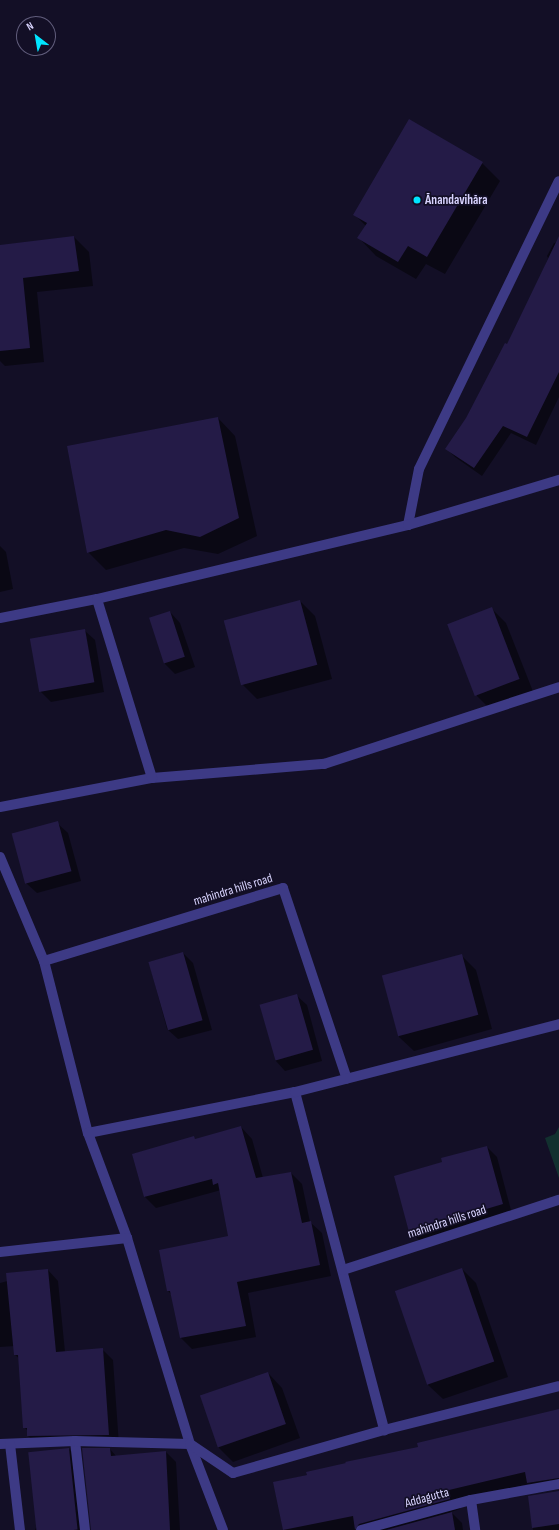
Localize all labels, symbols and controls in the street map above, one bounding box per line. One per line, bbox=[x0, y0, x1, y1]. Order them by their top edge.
north arrow bbox=[16, 16, 56, 56]
text: N bbox=[24, 19, 36, 33]
place label: Ānandavihāra bbox=[425, 192, 487, 208]
marker: Ānandavihāra bbox=[412, 195, 422, 205]
street label: mahindra hills road bbox=[192, 871, 274, 909]
street label: mahindra hills road bbox=[406, 1202, 488, 1242]
street label: Addagutta bbox=[403, 1485, 451, 1511]

